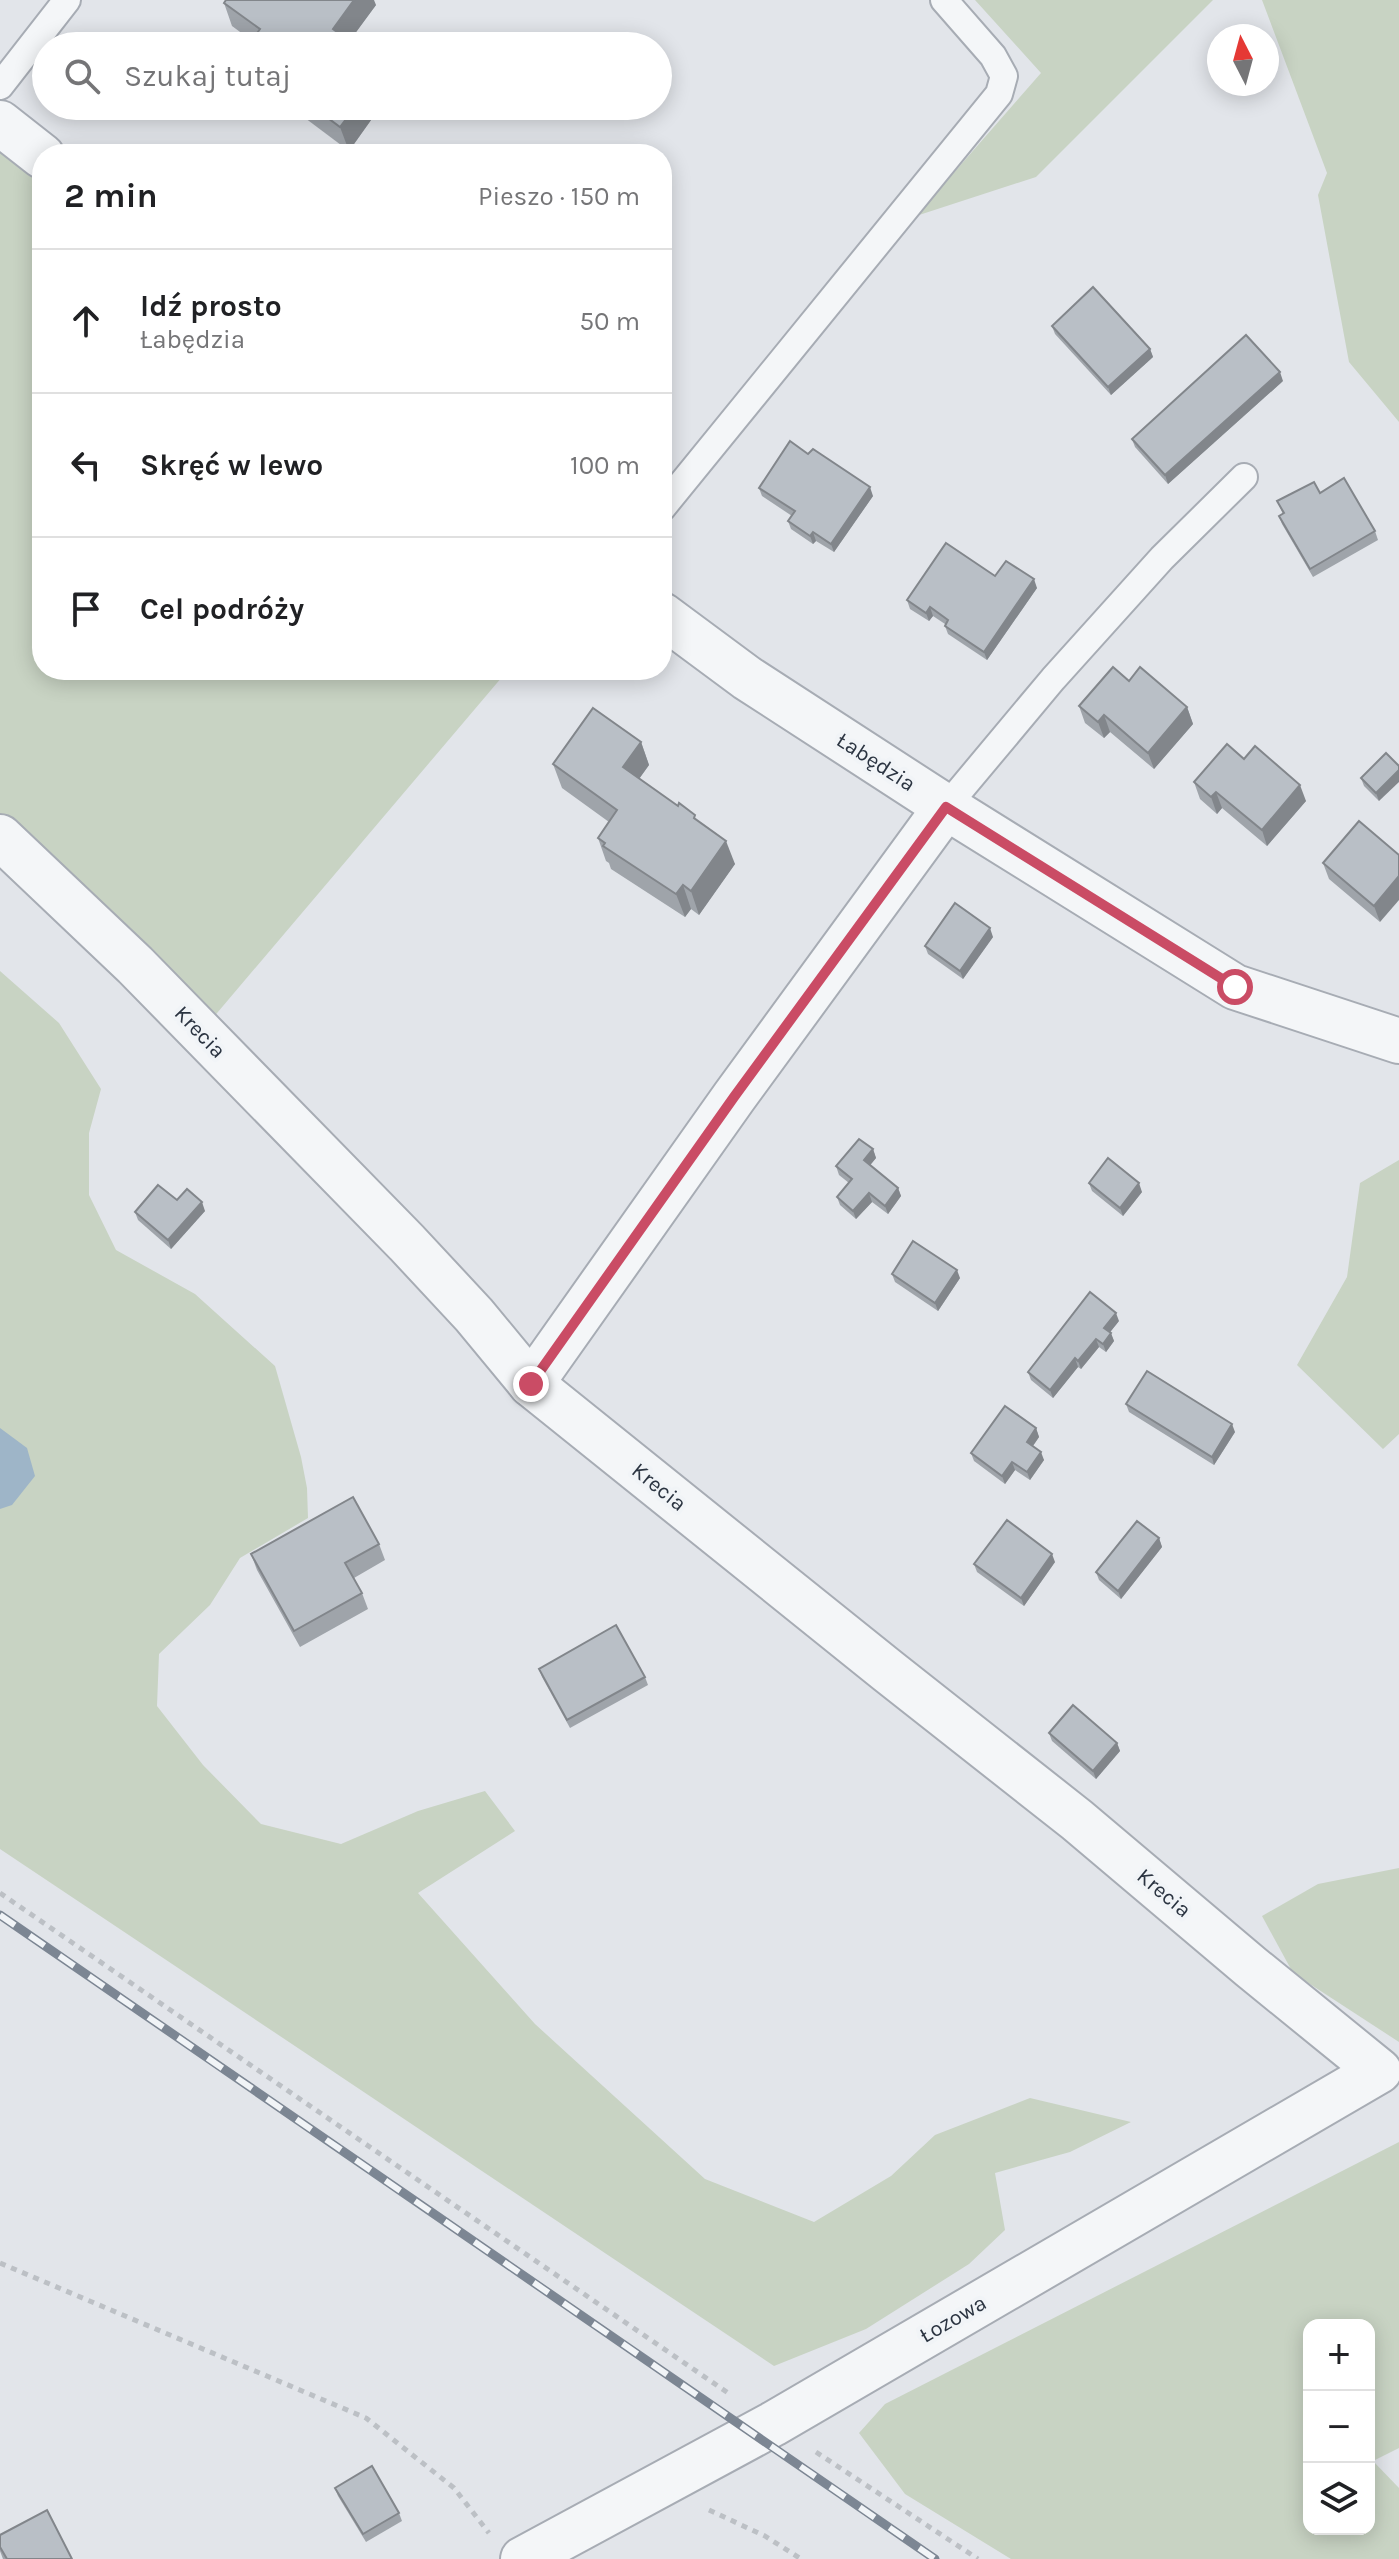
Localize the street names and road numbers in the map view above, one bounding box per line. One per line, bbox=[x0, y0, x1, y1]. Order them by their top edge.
street label: Łabędzia bbox=[832, 727, 920, 797]
street label: Krecia bbox=[169, 1000, 231, 1064]
street label: Krecia bbox=[626, 1457, 692, 1517]
street label: Krecia bbox=[1132, 1863, 1196, 1923]
street label: Łozowa bbox=[915, 2290, 991, 2348]

